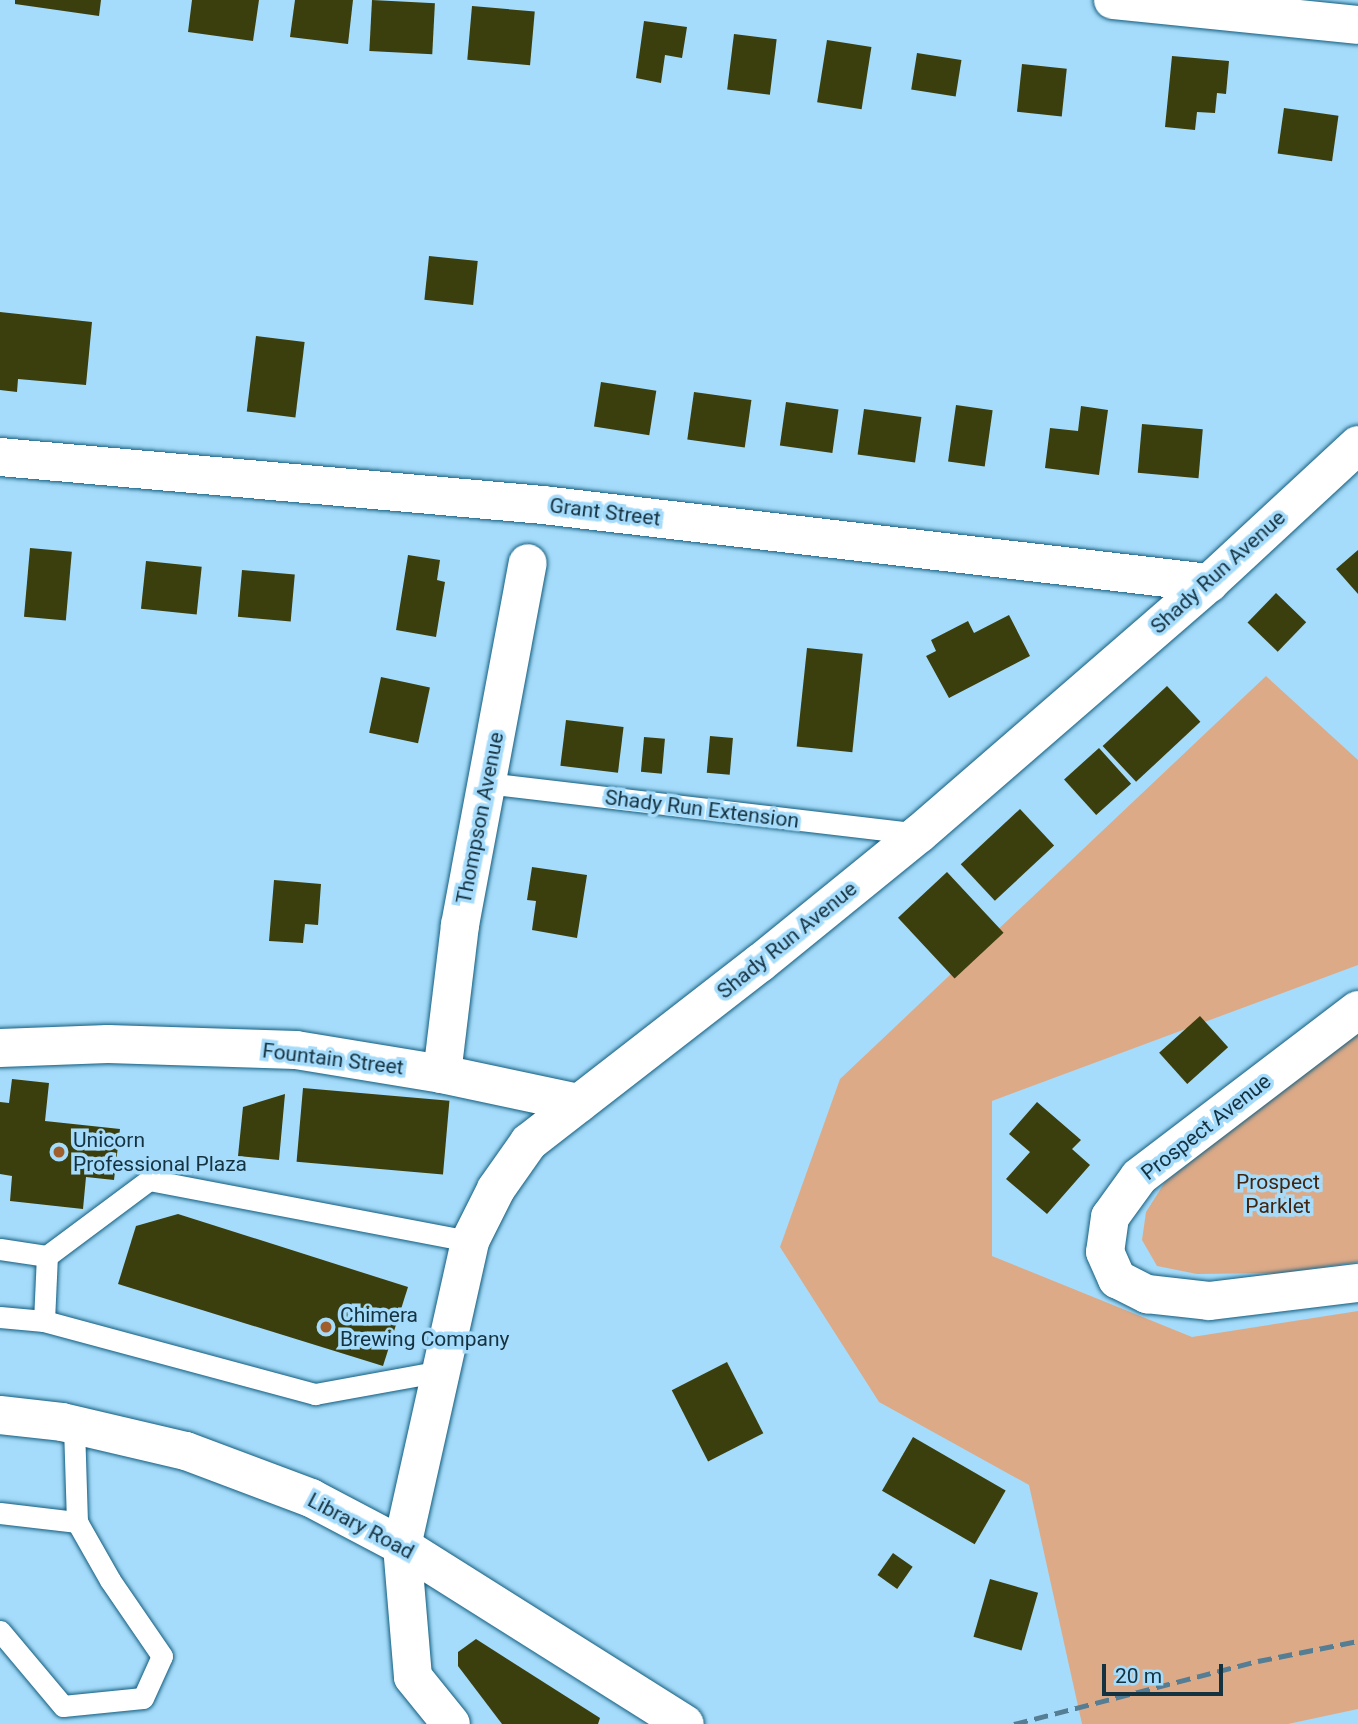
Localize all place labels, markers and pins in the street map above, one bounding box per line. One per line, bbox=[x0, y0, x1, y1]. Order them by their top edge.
place label: Unicorn Professional Plaza bbox=[73, 1127, 247, 1177]
marker: Unicorn Professional Plaza bbox=[51, 1144, 67, 1160]
place label: Chimera Brewing Company bbox=[340, 1302, 509, 1352]
marker: Chimera Brewing Company bbox=[318, 1319, 334, 1335]

